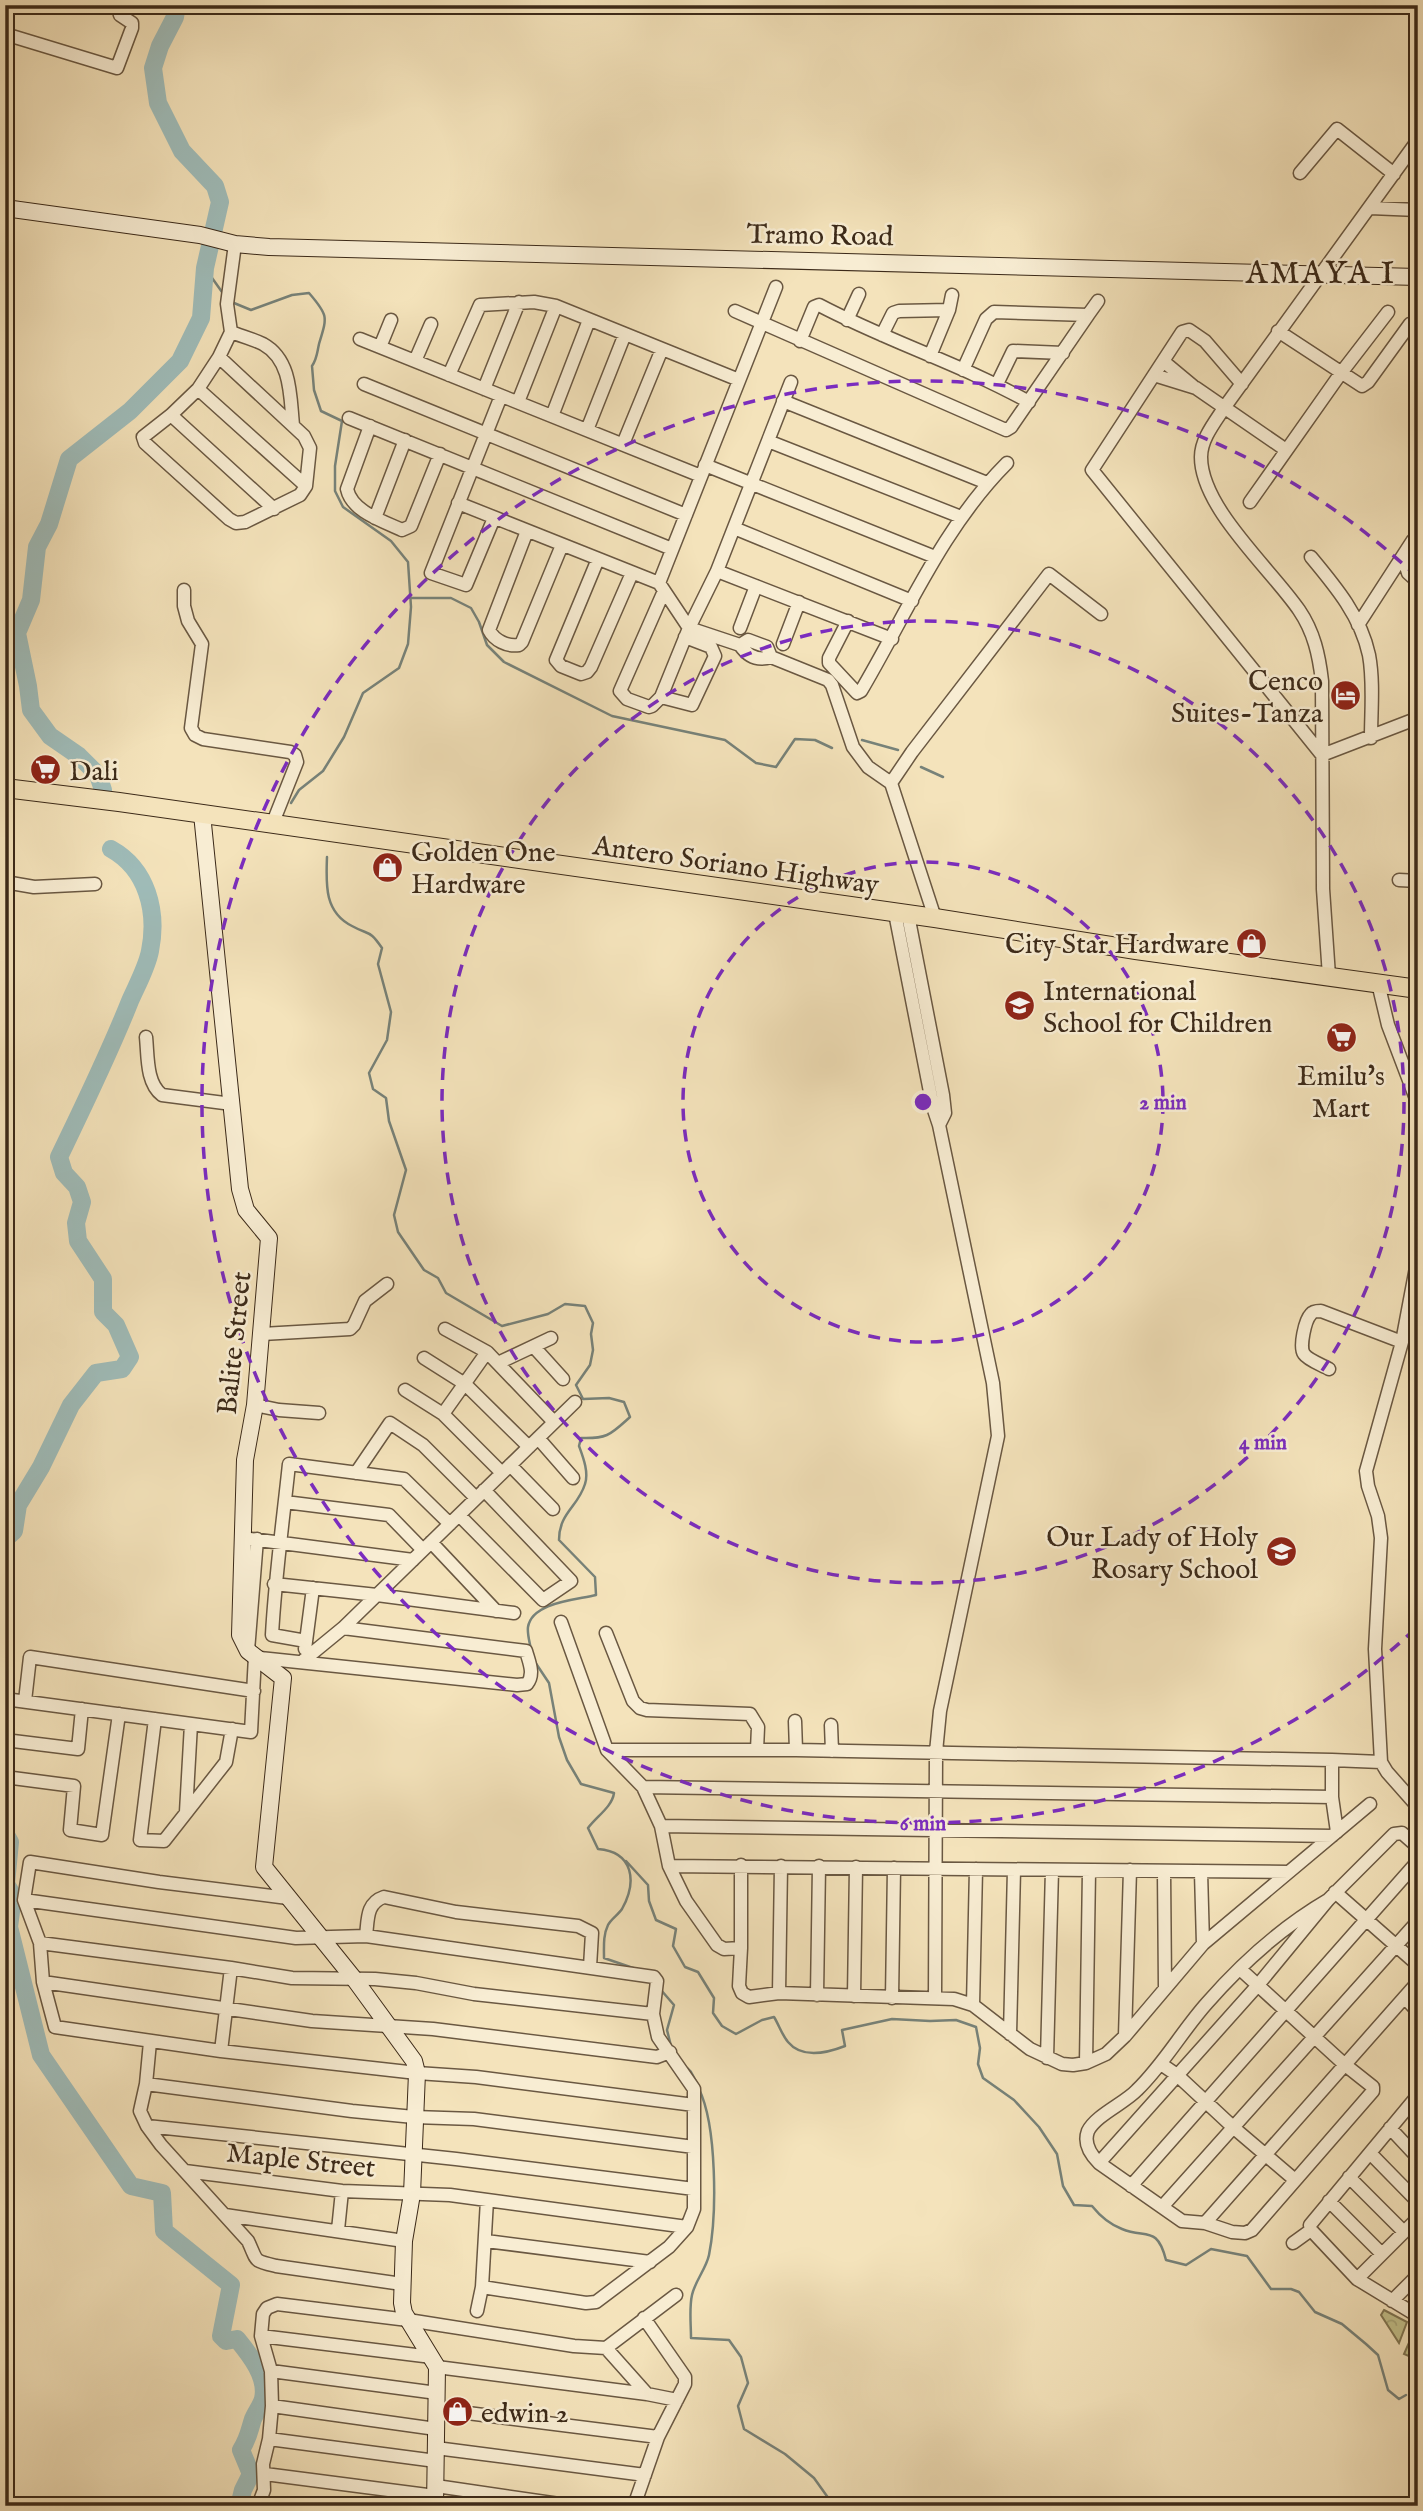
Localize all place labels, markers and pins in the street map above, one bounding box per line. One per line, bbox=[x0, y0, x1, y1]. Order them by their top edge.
place label: Cenco Suites-Tanza bbox=[1171, 665, 1324, 732]
hotel icon: Cenco Suites-Tanza bbox=[1329, 679, 1363, 713]
supermarket icon: Dali bbox=[29, 753, 63, 787]
place label: Dali bbox=[69, 755, 119, 790]
place label: Golden One Hardware bbox=[411, 836, 556, 903]
shop icon: Golden One Hardware bbox=[371, 850, 405, 884]
shop icon: City Star Hardware bbox=[1235, 926, 1269, 960]
place label: City Star Hardware bbox=[1005, 928, 1229, 963]
place label: International School for Children bbox=[1043, 975, 1272, 1042]
school or university icon: International School for Children bbox=[1003, 989, 1037, 1023]
supermarket icon: Emilu's Mart bbox=[1324, 1021, 1358, 1055]
place label: Emilu's Mart bbox=[1297, 1060, 1385, 1127]
centre of rings bbox=[911, 1090, 935, 1114]
place label: Our Lady of Holy Rosary School bbox=[1046, 1521, 1258, 1588]
school or university icon: Our Lady of Holy Rosary School bbox=[1264, 1535, 1298, 1569]
shop icon: edwin 2 bbox=[441, 2395, 475, 2429]
place label: edwin 2 bbox=[481, 2397, 569, 2432]

